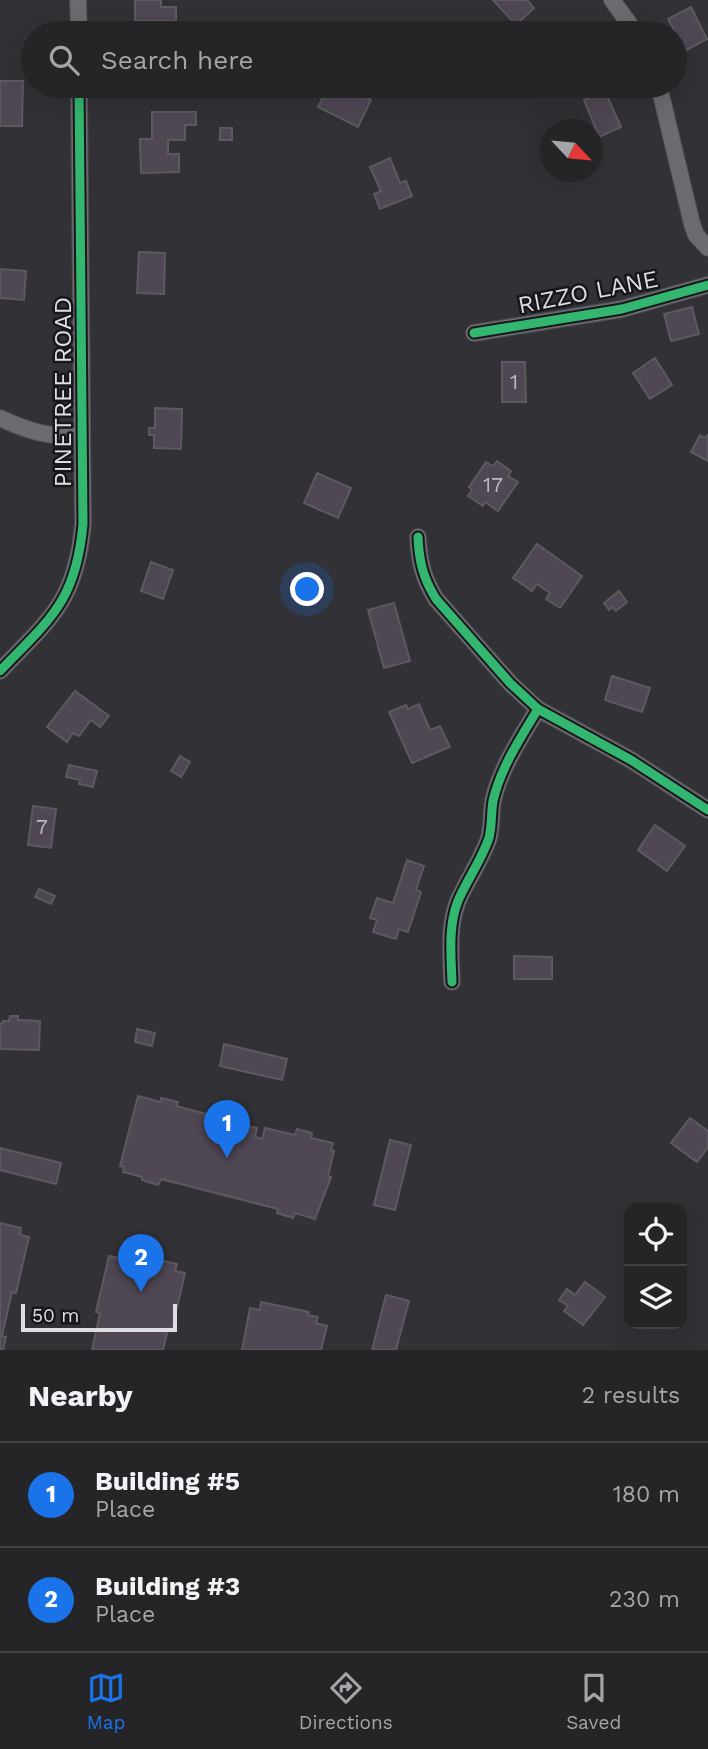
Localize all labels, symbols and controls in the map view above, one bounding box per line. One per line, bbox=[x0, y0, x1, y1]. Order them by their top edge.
search box bbox=[21, 21, 687, 98]
icon: search bbox=[45, 41, 83, 79]
text: Search here bbox=[101, 45, 253, 75]
north arrow bbox=[540, 119, 603, 182]
street label: RIZZO LANE bbox=[516, 265, 660, 319]
street label: PINETREE ROAD bbox=[49, 297, 77, 487]
house number: 1 bbox=[510, 369, 518, 394]
house number: 17 bbox=[483, 472, 503, 497]
your location bbox=[290, 572, 324, 606]
house number: 7 bbox=[36, 814, 48, 839]
pin: 1 bbox=[204, 1100, 250, 1158]
map controls bbox=[624, 1203, 687, 1329]
button: locate bbox=[624, 1203, 687, 1266]
pin: 2 bbox=[118, 1234, 164, 1292]
button: layers bbox=[624, 1266, 687, 1329]
scale bar bbox=[21, 1301, 177, 1333]
text: 50 m bbox=[32, 1304, 79, 1327]
text: Nearby bbox=[28, 1378, 133, 1413]
text: 2 results bbox=[582, 1382, 680, 1409]
text: Building #5 bbox=[95, 1466, 240, 1496]
text: 1 bbox=[46, 1481, 56, 1508]
text: 180 m bbox=[613, 1481, 680, 1508]
text: Place bbox=[95, 1496, 155, 1523]
text: Building #3 bbox=[95, 1571, 240, 1601]
text: 2 bbox=[44, 1586, 58, 1613]
text: 230 m bbox=[609, 1586, 680, 1613]
text: Place bbox=[95, 1601, 155, 1628]
tab: Map bbox=[87, 1669, 125, 1734]
tab: Directions bbox=[299, 1669, 393, 1734]
tab: Saved bbox=[566, 1669, 621, 1734]

